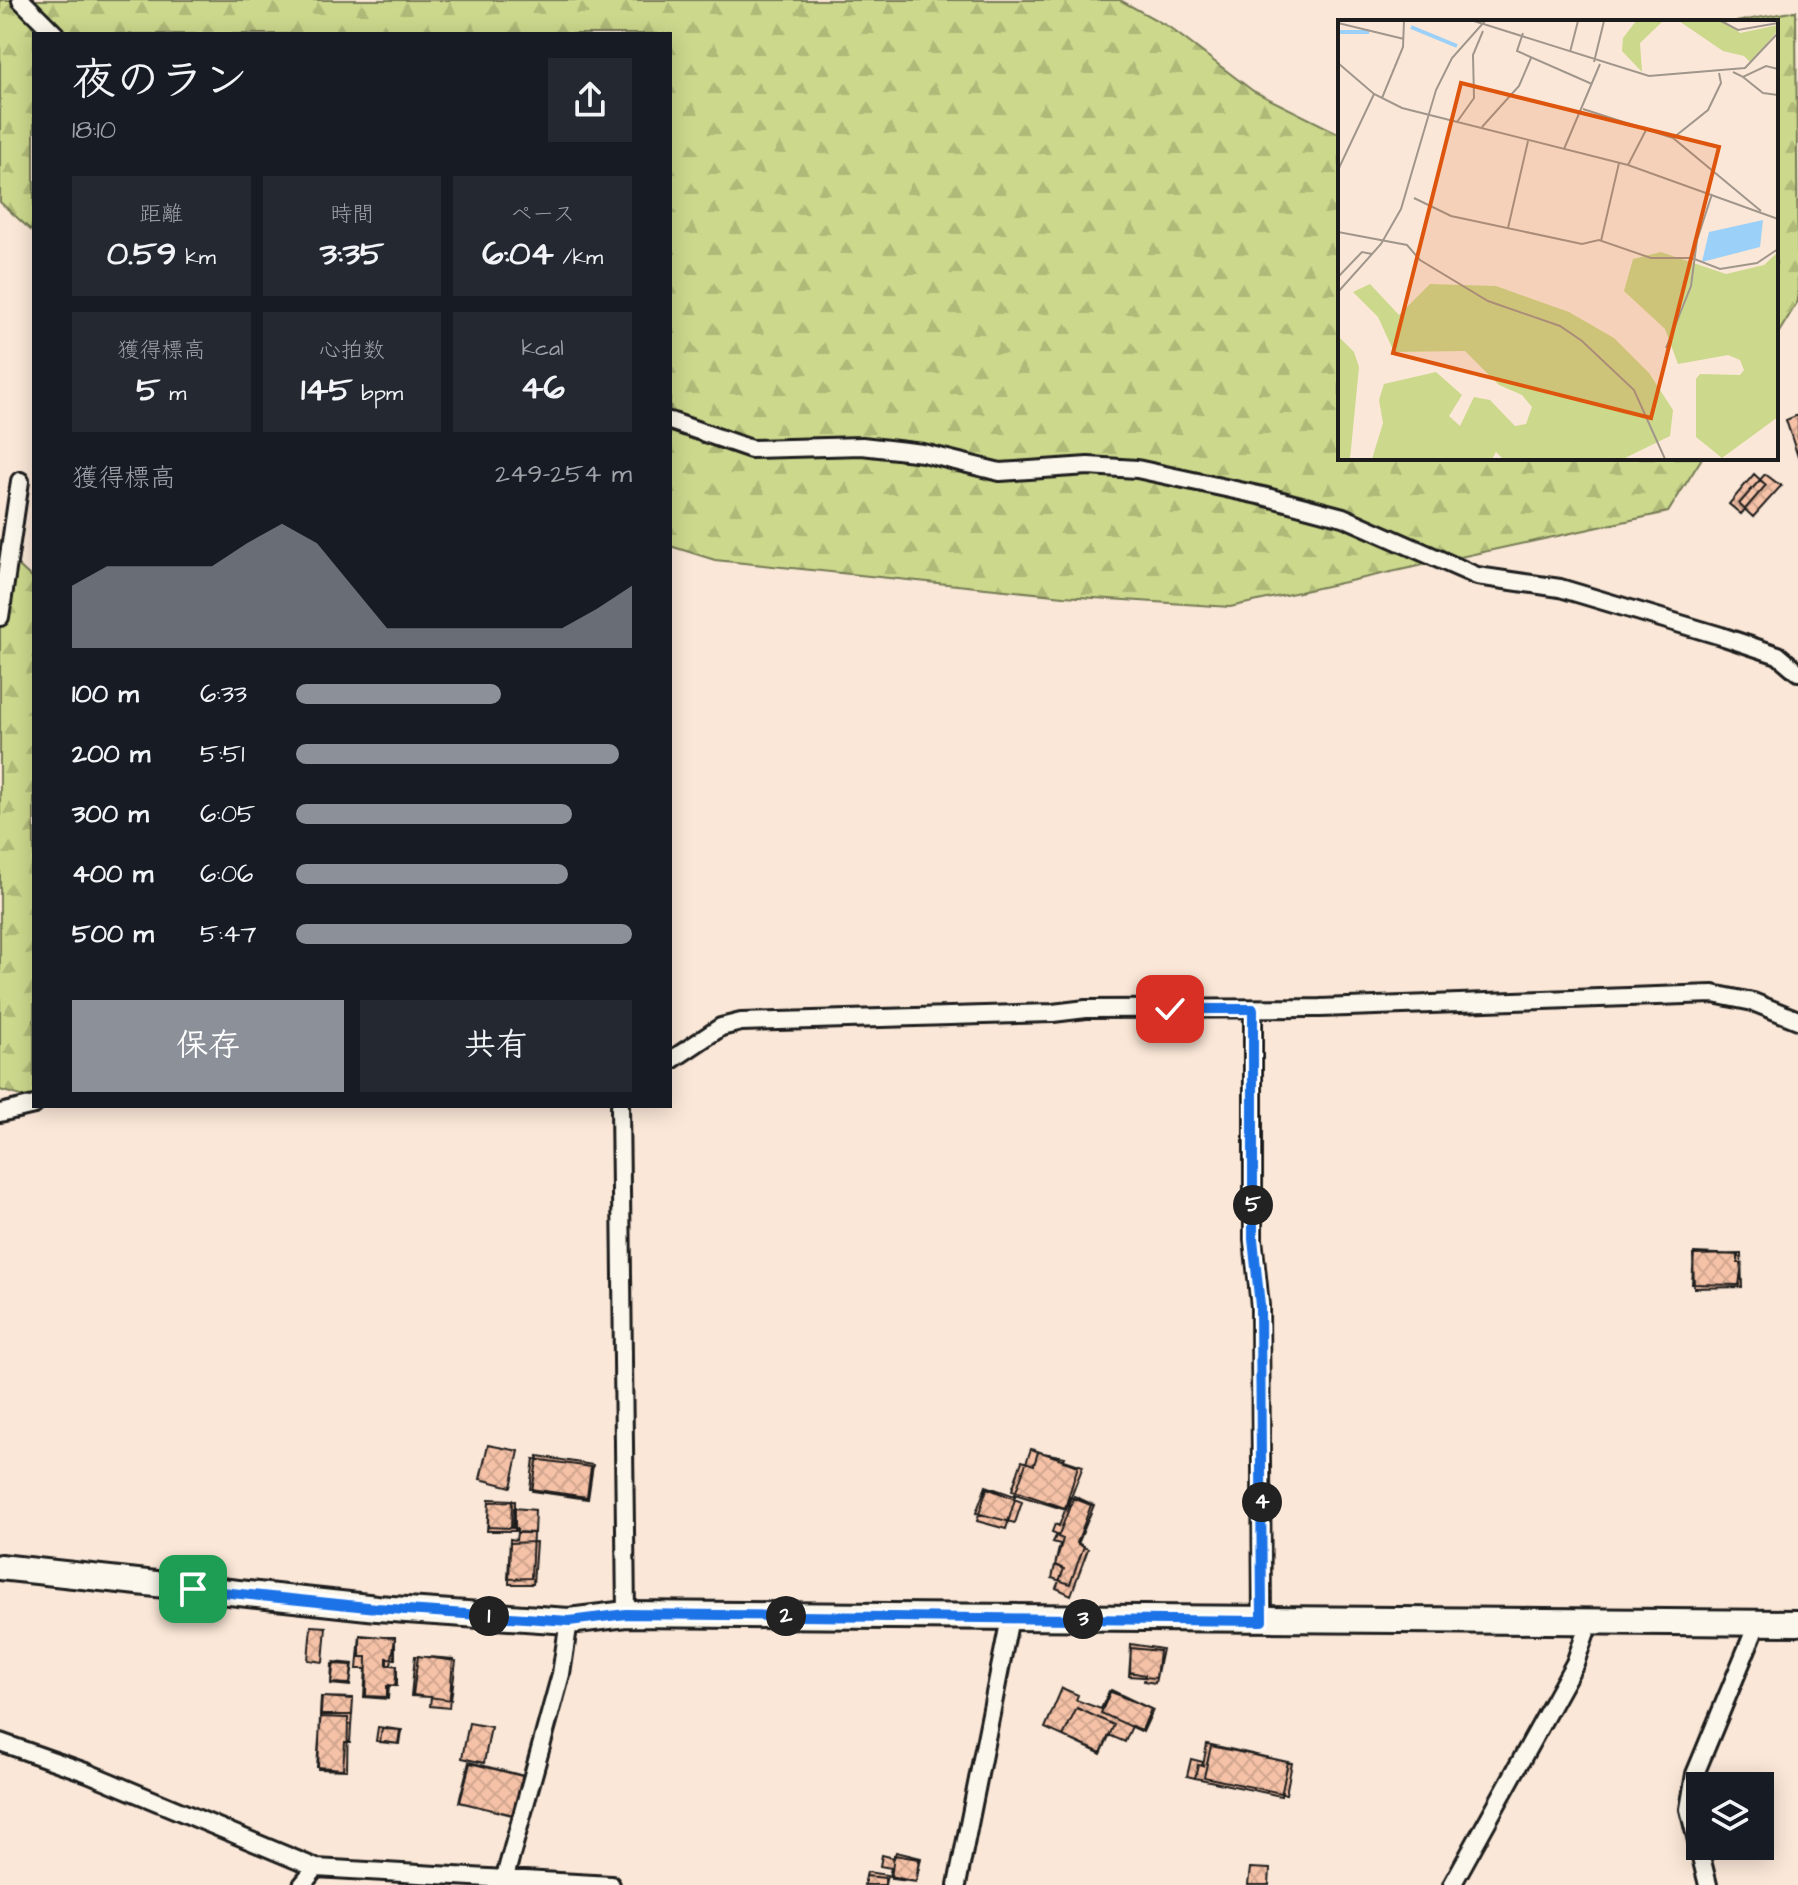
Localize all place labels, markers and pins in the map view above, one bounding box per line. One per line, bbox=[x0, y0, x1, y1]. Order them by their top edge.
pin bbox=[1136, 975, 1204, 1043]
pin: 5 bbox=[1233, 1185, 1273, 1225]
pin: 4 bbox=[1242, 1482, 1282, 1522]
pin bbox=[159, 1555, 227, 1623]
pin: 1 bbox=[469, 1596, 509, 1636]
pin: 2 bbox=[766, 1596, 806, 1636]
pin: 3 bbox=[1063, 1599, 1103, 1639]

